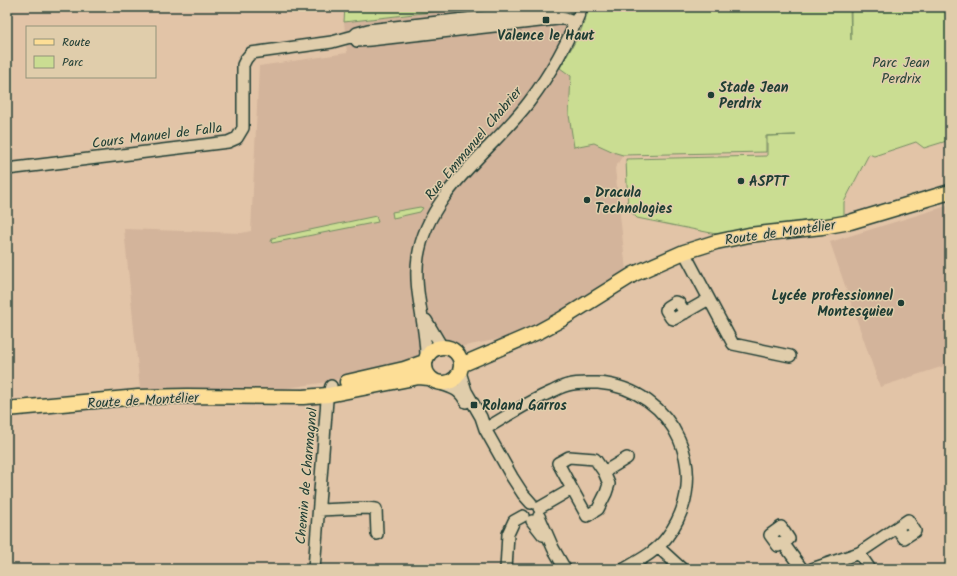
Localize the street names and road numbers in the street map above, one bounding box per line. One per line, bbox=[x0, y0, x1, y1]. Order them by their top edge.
street label: Rue Emmanuel Chabrier bbox=[420, 81, 529, 205]
street label: Cours Manuel de Falla bbox=[91, 117, 223, 155]
street label: Route de Montélier bbox=[723, 214, 838, 252]
street label: Route de Montélier bbox=[87, 387, 201, 415]
street label: Chemin de Charmagnol bbox=[290, 406, 324, 545]

